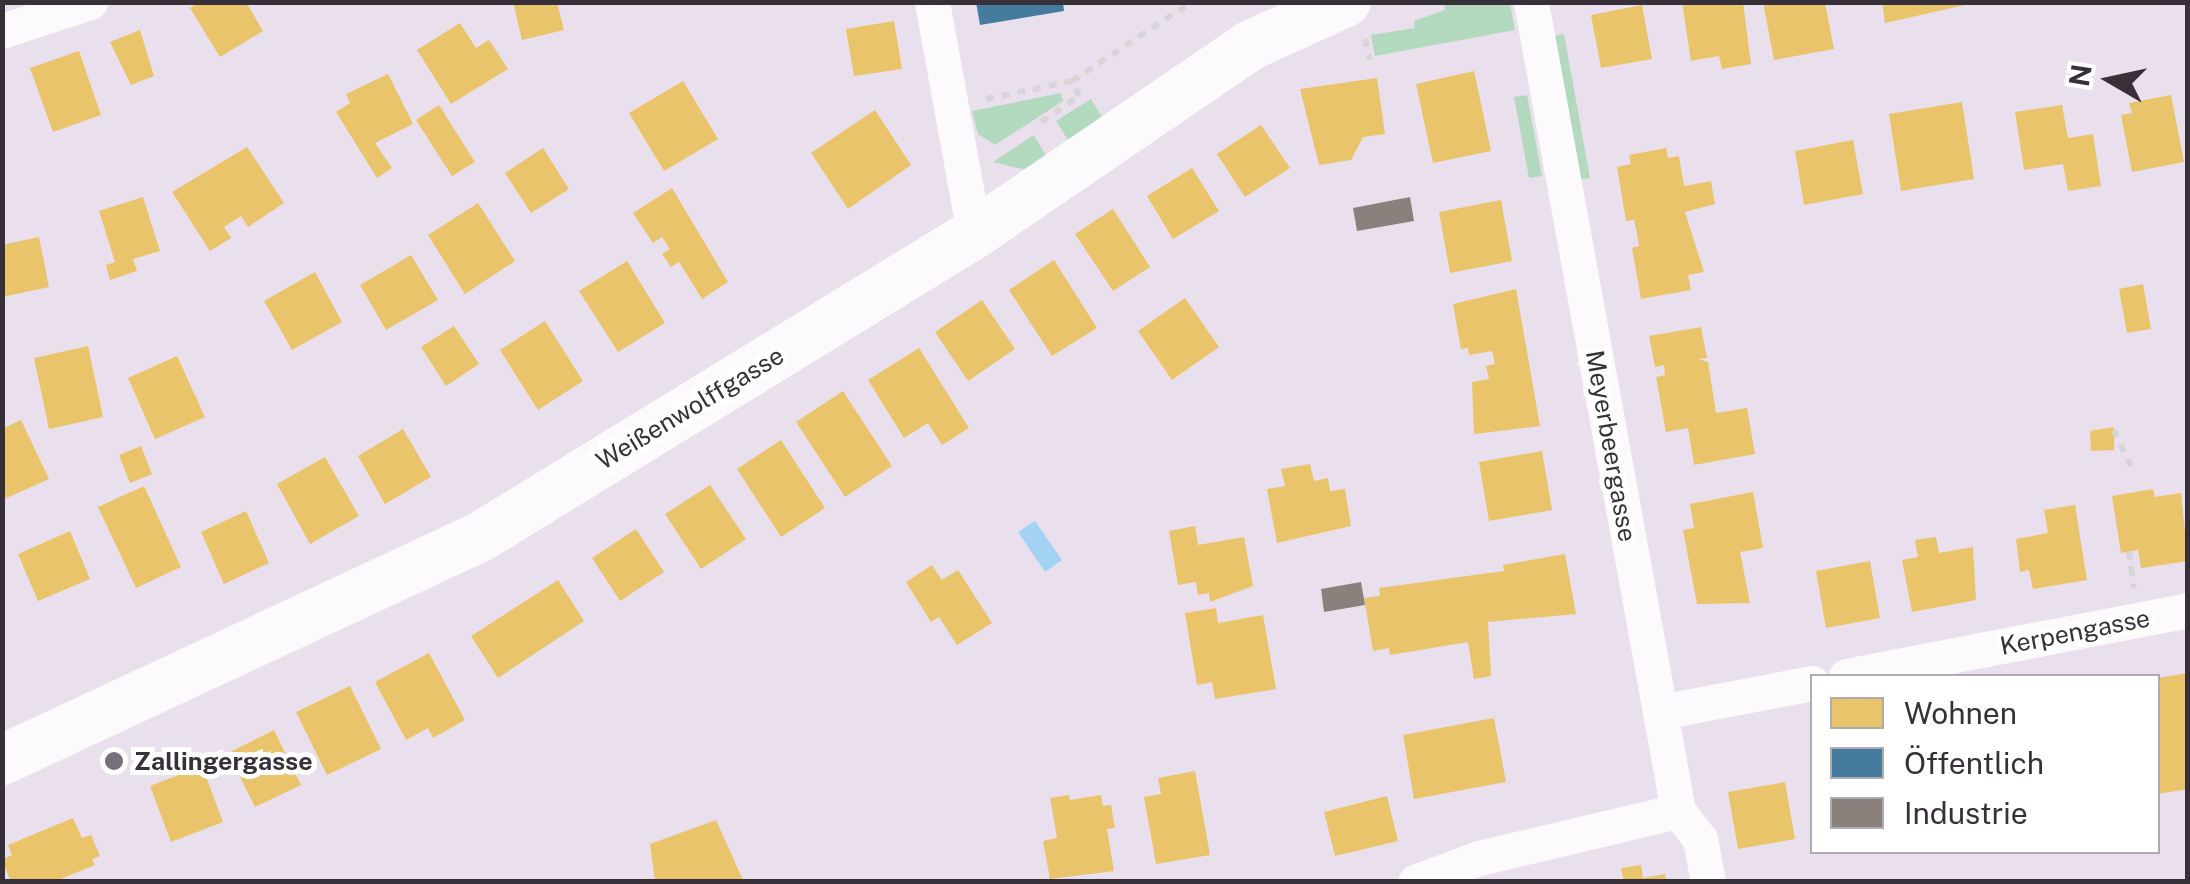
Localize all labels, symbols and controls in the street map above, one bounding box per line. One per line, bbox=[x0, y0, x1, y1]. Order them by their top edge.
north arrow bbox=[2060, 30, 2160, 130]
text: N bbox=[2062, 62, 2098, 89]
street label: Weißenwolffgasse bbox=[591, 340, 789, 476]
street label: Meyerbeergasse bbox=[1579, 348, 1643, 544]
street label: Kerpengasse bbox=[1998, 603, 2152, 661]
legend bbox=[1810, 674, 2160, 854]
text: Wohnen bbox=[1904, 695, 2017, 731]
text: Öffentlich bbox=[1904, 745, 2044, 781]
place label: Zallingergasse bbox=[134, 746, 313, 776]
marker: Zallingergasse bbox=[103, 750, 125, 772]
text: Industrie bbox=[1904, 795, 2028, 831]

